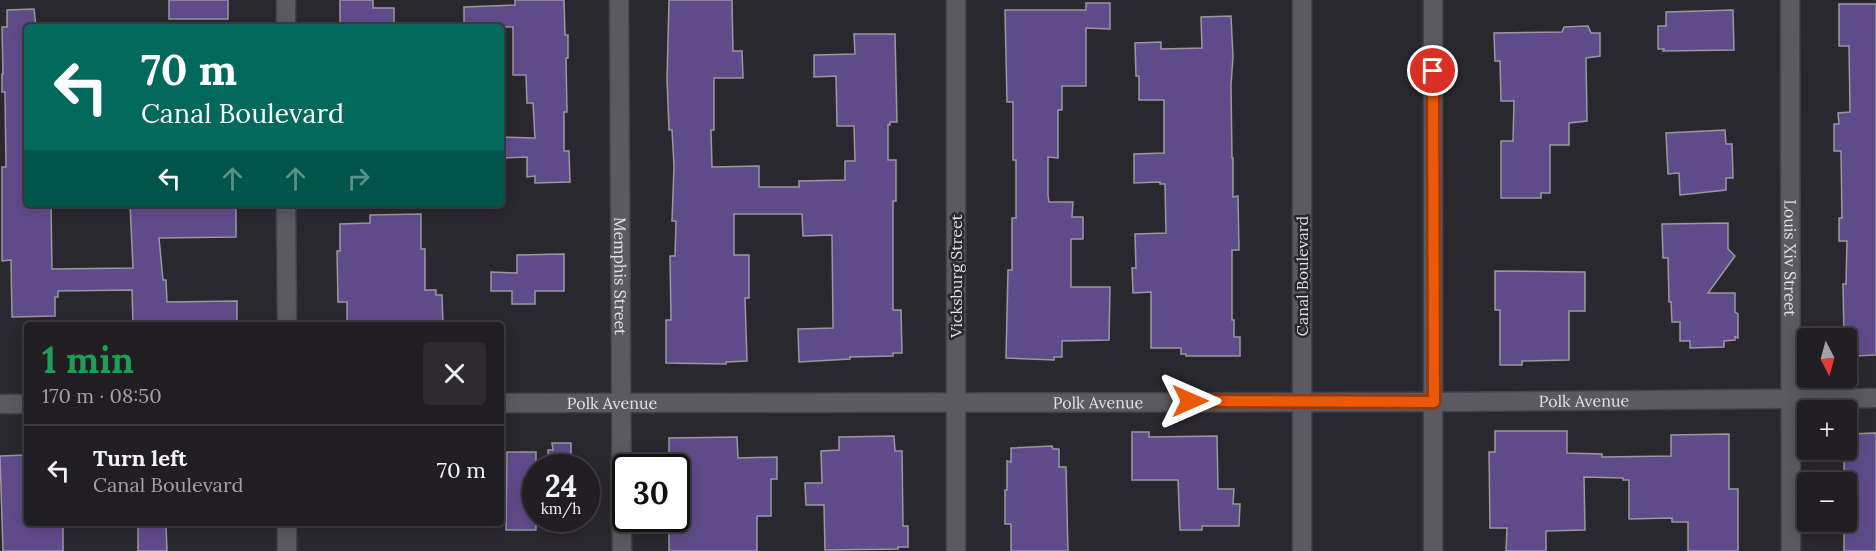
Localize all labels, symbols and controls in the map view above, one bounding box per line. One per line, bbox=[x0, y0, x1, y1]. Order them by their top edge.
text: 70 m bbox=[141, 43, 237, 97]
pin bbox=[1407, 45, 1458, 96]
icon: left bbox=[42, 48, 120, 126]
icon: arrive bbox=[1416, 54, 1449, 87]
text: Canal Boulevard bbox=[141, 96, 344, 130]
icon: left bbox=[153, 162, 186, 195]
icon: ahead bbox=[216, 162, 249, 195]
icon: ahead bbox=[279, 162, 312, 195]
icon: right bbox=[342, 162, 375, 195]
street label: Louis Xiv Street bbox=[1780, 200, 1801, 317]
street label: Vicksburg Street bbox=[946, 214, 966, 339]
street label: Canal Boulevard bbox=[1292, 215, 1312, 336]
street label: Memphis Street bbox=[610, 217, 631, 336]
north arrow bbox=[1797, 328, 1857, 388]
map controls bbox=[1797, 328, 1857, 532]
text: 1 min bbox=[42, 337, 134, 383]
button: close bbox=[423, 342, 486, 405]
position arrow bbox=[1158, 369, 1222, 433]
text: 170 m · 08:50 bbox=[42, 383, 162, 408]
street label: Polk Avenue bbox=[1539, 390, 1630, 411]
street label: Polk Avenue bbox=[1053, 392, 1144, 412]
street label: Polk Avenue bbox=[567, 393, 658, 413]
button: + bbox=[1797, 400, 1857, 460]
text: Turn left bbox=[93, 444, 187, 472]
icon: left bbox=[42, 454, 75, 487]
speed limit sign: 30 bbox=[612, 454, 690, 532]
text: 70 m bbox=[437, 456, 486, 484]
text: 24 bbox=[545, 467, 577, 505]
text: Canal Boulevard bbox=[93, 472, 243, 497]
button: − bbox=[1797, 472, 1857, 532]
text: km/h bbox=[541, 499, 581, 518]

